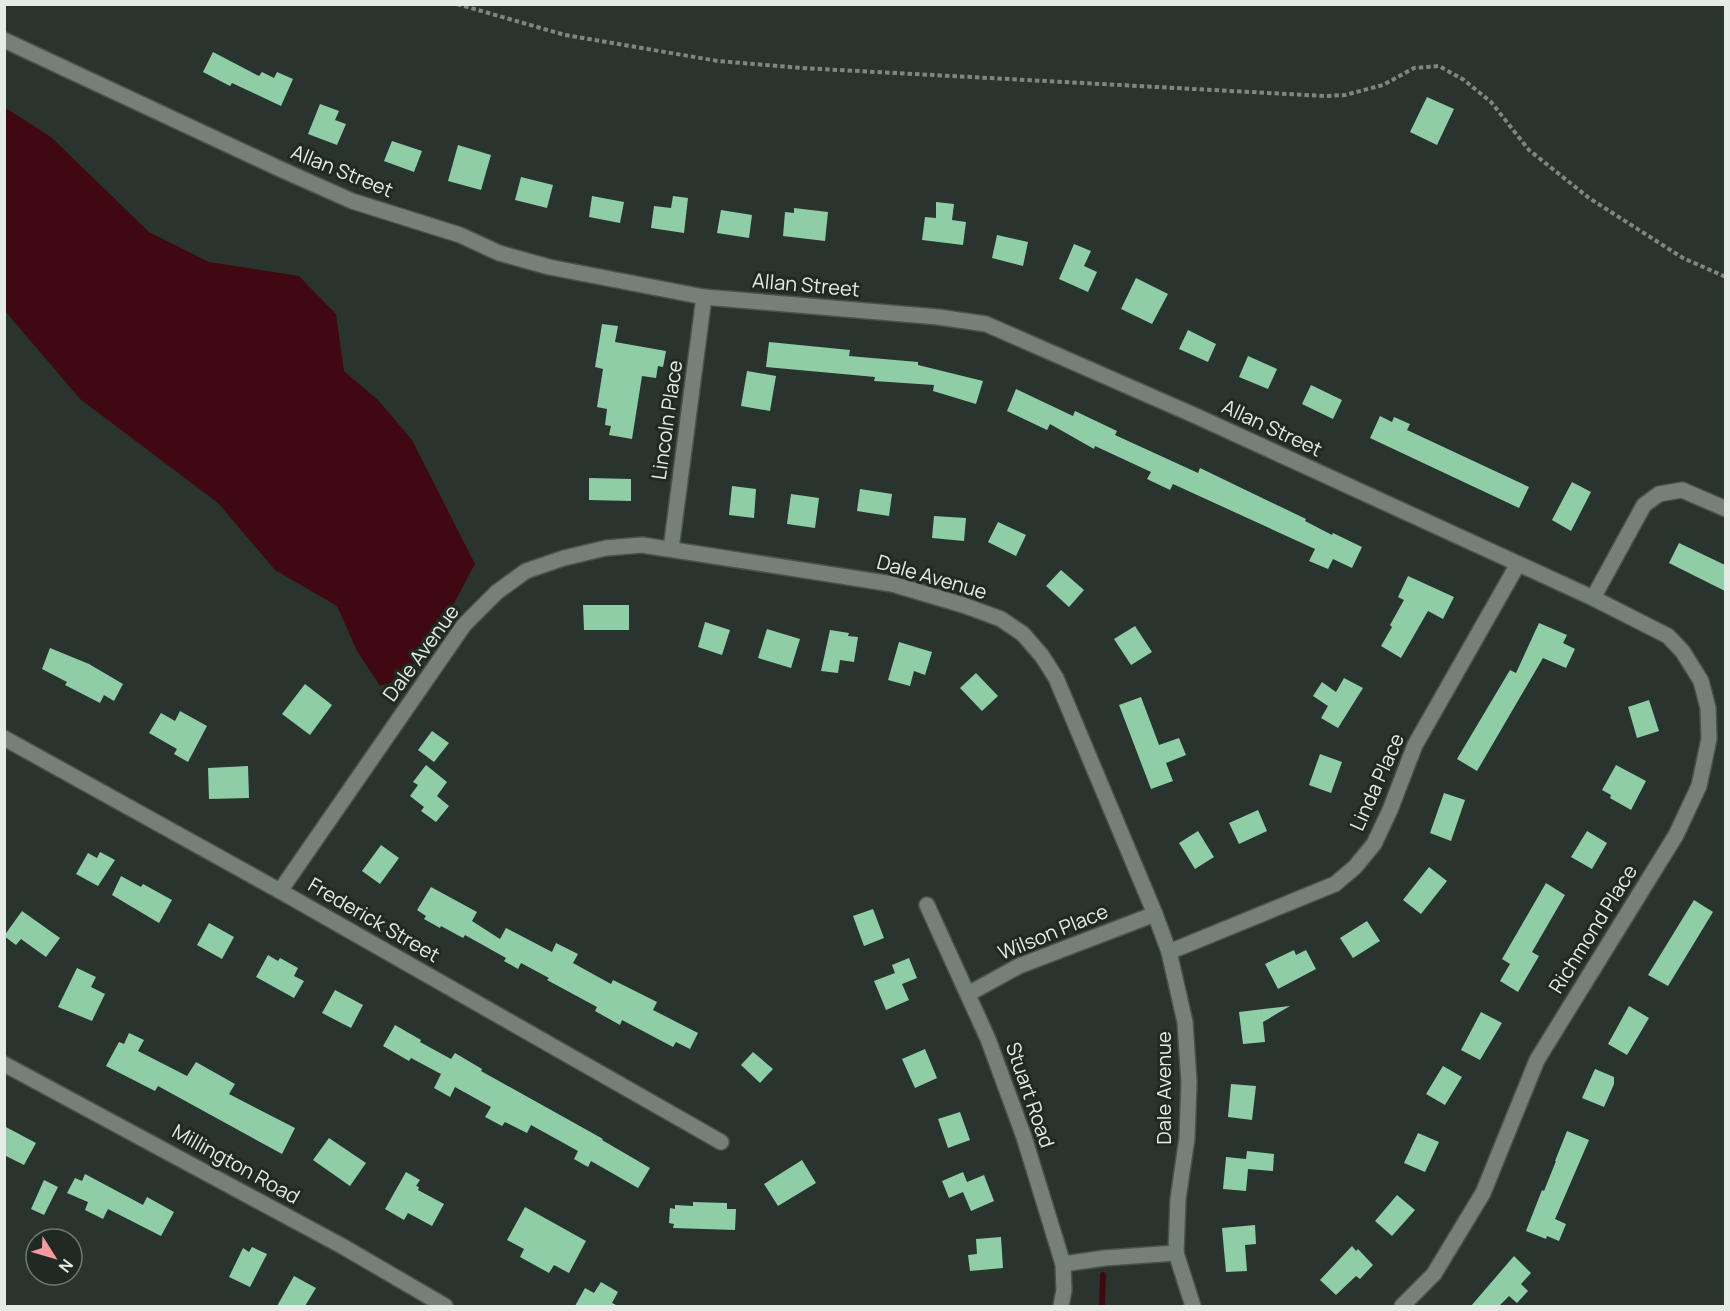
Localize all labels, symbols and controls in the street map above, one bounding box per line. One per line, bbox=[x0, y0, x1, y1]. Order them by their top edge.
street label: Allan Street bbox=[287, 138, 397, 203]
street label: Allan Street bbox=[751, 266, 861, 303]
street label: Lincoln Place bbox=[645, 359, 688, 481]
street label: Allan Street bbox=[1218, 393, 1327, 463]
street label: Dale Avenue bbox=[874, 548, 990, 605]
street label: Dale Avenue bbox=[376, 599, 465, 707]
street label: Linda Place bbox=[1343, 729, 1410, 835]
street label: Richmond Place bbox=[1542, 859, 1643, 998]
street label: Frederick Street bbox=[303, 871, 445, 968]
street label: Wilson Place bbox=[994, 897, 1112, 966]
street label: Dale Avenue bbox=[1150, 1031, 1177, 1145]
street label: Stuart Road bbox=[1000, 1038, 1061, 1151]
street label: Millington Road bbox=[168, 1117, 305, 1210]
north arrow bbox=[24, 1227, 84, 1287]
text: N bbox=[54, 1255, 78, 1277]

